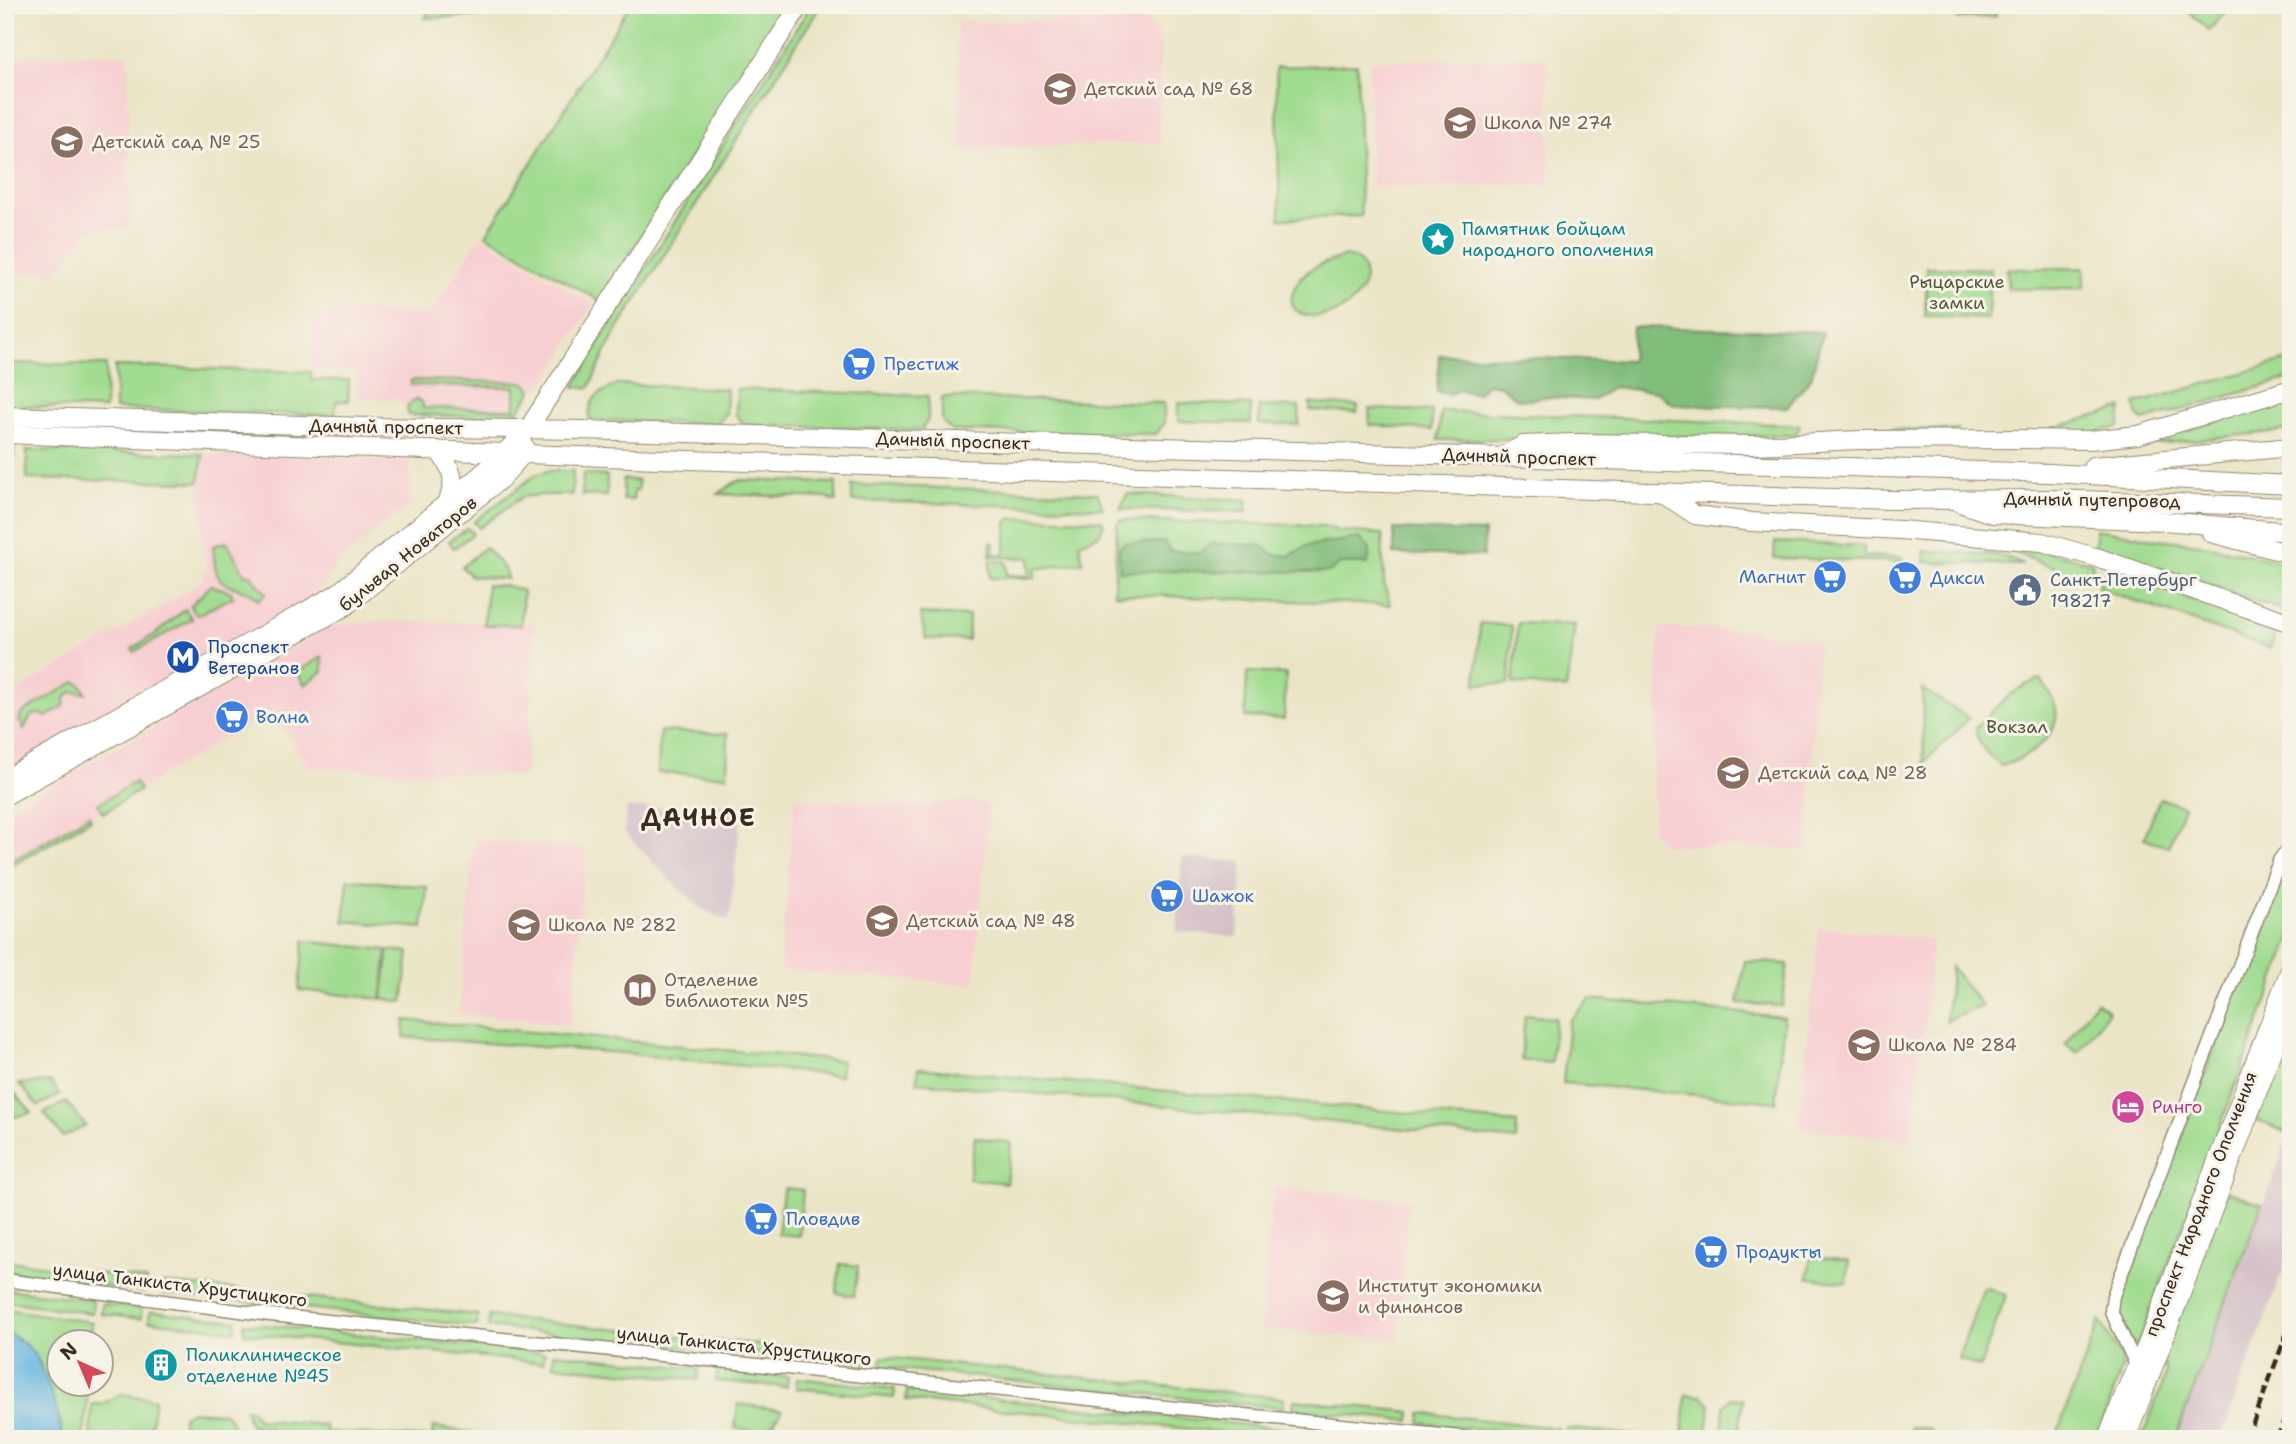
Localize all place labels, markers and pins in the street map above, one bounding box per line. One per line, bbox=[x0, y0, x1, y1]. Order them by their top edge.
school or university icon: Детский сад № 68 bbox=[1041, 70, 1079, 108]
place label: Детский сад № 68 bbox=[1084, 77, 1253, 101]
school or university icon: Школа № 274 bbox=[1441, 104, 1479, 142]
place label: Школа № 274 bbox=[1484, 111, 1612, 135]
school or university icon: Детский сад № 25 bbox=[48, 123, 86, 161]
place label: Детский сад № 25 bbox=[92, 130, 260, 154]
place label: Памятник бойцам народного ополчения bbox=[1462, 217, 1654, 262]
place icon: Памятник бойцам народного ополчения bbox=[1419, 220, 1457, 258]
supermarket icon: Престиж bbox=[840, 345, 878, 383]
place label: Престиж bbox=[884, 352, 959, 376]
supermarket icon: Магнит bbox=[1811, 558, 1849, 596]
supermarket icon: Дикси bbox=[1886, 559, 1924, 597]
place label: Магнит bbox=[1739, 565, 1807, 589]
place label: Дикси bbox=[1930, 566, 1985, 590]
place label: Санкт-Петербург 198217 bbox=[2050, 568, 2197, 613]
public building icon: Санкт-Петербург 198217 bbox=[2006, 571, 2044, 609]
place label: Проспект Ветеранов bbox=[208, 635, 299, 680]
metro station icon: Проспект Ветеранов bbox=[164, 638, 202, 676]
supermarket icon: Волна bbox=[213, 698, 251, 736]
place label: Волна bbox=[256, 705, 309, 729]
school or university icon: Детский сад № 28 bbox=[1714, 754, 1752, 792]
place label: Детский сад № 28 bbox=[1758, 761, 1928, 785]
supermarket icon: Шажок bbox=[1148, 877, 1186, 915]
place label: Шажок bbox=[1192, 884, 1255, 908]
school or university icon: Детский сад № 48 bbox=[863, 902, 901, 940]
school or university icon: Школа № 282 bbox=[505, 906, 543, 944]
place label: Детский сад № 48 bbox=[906, 909, 1076, 933]
place label: Школа № 282 bbox=[548, 913, 677, 937]
place label: Отделение Библиотеки №5 bbox=[664, 968, 809, 1013]
library icon: Отделение Библиотеки №5 bbox=[621, 971, 659, 1009]
school or university icon: Школа № 284 bbox=[1845, 1026, 1883, 1064]
place label: Школа № 284 bbox=[1888, 1033, 2017, 1057]
hotel icon: Ринго bbox=[2109, 1088, 2147, 1126]
place label: Ринго bbox=[2152, 1095, 2202, 1119]
supermarket icon: Пловдив bbox=[742, 1200, 780, 1238]
place label: Пловдив bbox=[786, 1207, 860, 1231]
supermarket icon: Продукты bbox=[1692, 1233, 1730, 1271]
place label: Продукты bbox=[1736, 1240, 1822, 1264]
place label: Институт экономики и финансов bbox=[1358, 1274, 1542, 1319]
school or university icon: Институт экономики и финансов bbox=[1314, 1277, 1352, 1315]
place label: Поликлиническое отделение №45 bbox=[186, 1343, 342, 1388]
building icon: Поликлиническое отделение №45 bbox=[142, 1346, 180, 1384]

